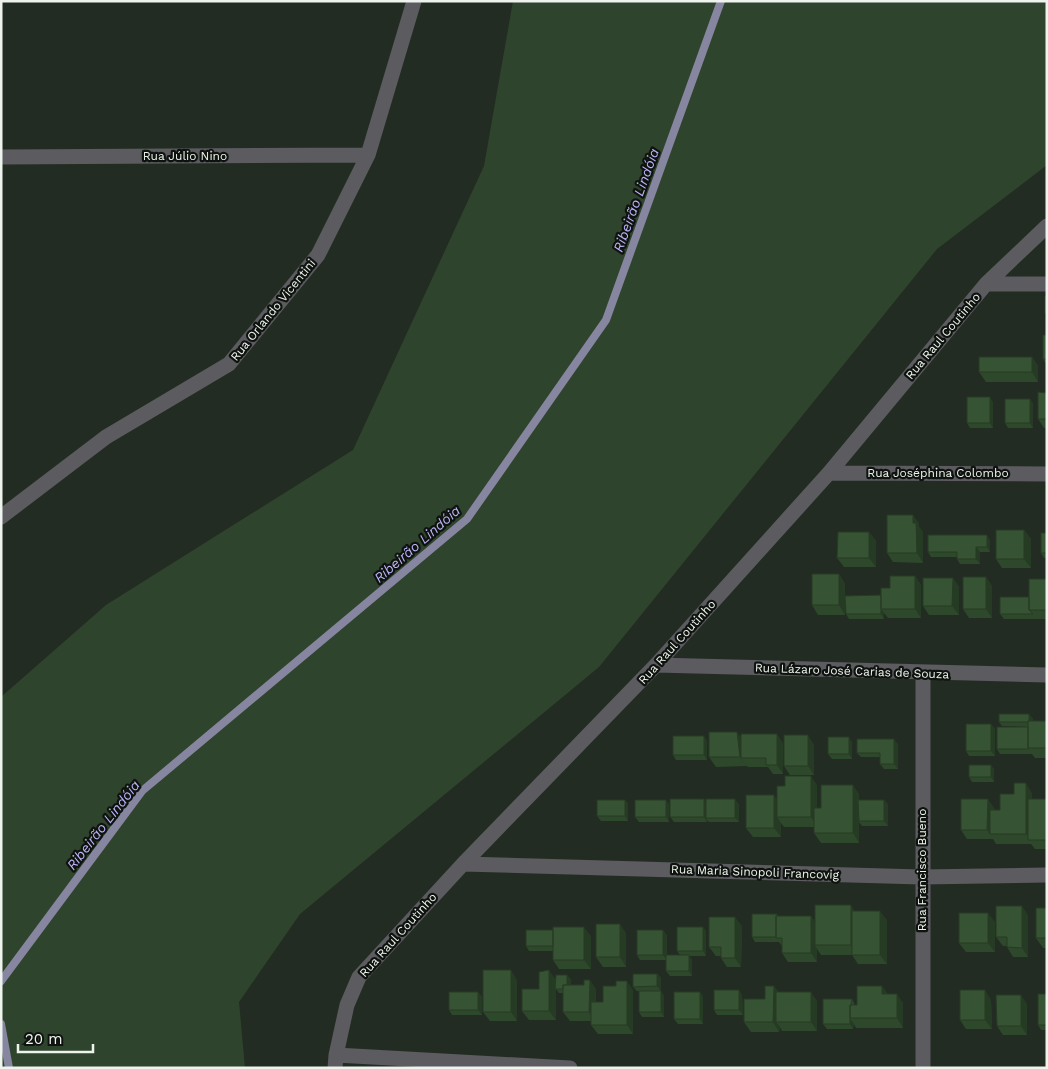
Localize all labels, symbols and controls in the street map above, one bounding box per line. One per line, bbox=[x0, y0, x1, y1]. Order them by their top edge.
water label: Ribeirão Lindóia bbox=[610, 146, 662, 254]
street label: Rua Júlio Nino bbox=[143, 149, 227, 163]
street label: Rua Orlando Vicentini bbox=[228, 256, 318, 364]
street label: Rua Raul Coutinho bbox=[903, 290, 983, 382]
street label: Rua Joséphina Colombo bbox=[867, 466, 1009, 480]
water label: Ribeirão Lindóia bbox=[371, 502, 464, 586]
street label: Rua Raul Coutinho bbox=[635, 597, 719, 687]
street label: Rua Lázaro José Carias de Souza bbox=[755, 661, 950, 681]
water label: Ribeirão Lindóia bbox=[63, 777, 143, 873]
street label: Rua Francisco Bueno bbox=[915, 809, 929, 931]
street label: Rua Maria Sinopoli Francovig bbox=[671, 862, 840, 882]
street label: Rua Raul Coutinho bbox=[356, 890, 440, 980]
scale bar bbox=[18, 1022, 92, 1054]
text: 20 m bbox=[25, 1030, 63, 1048]

